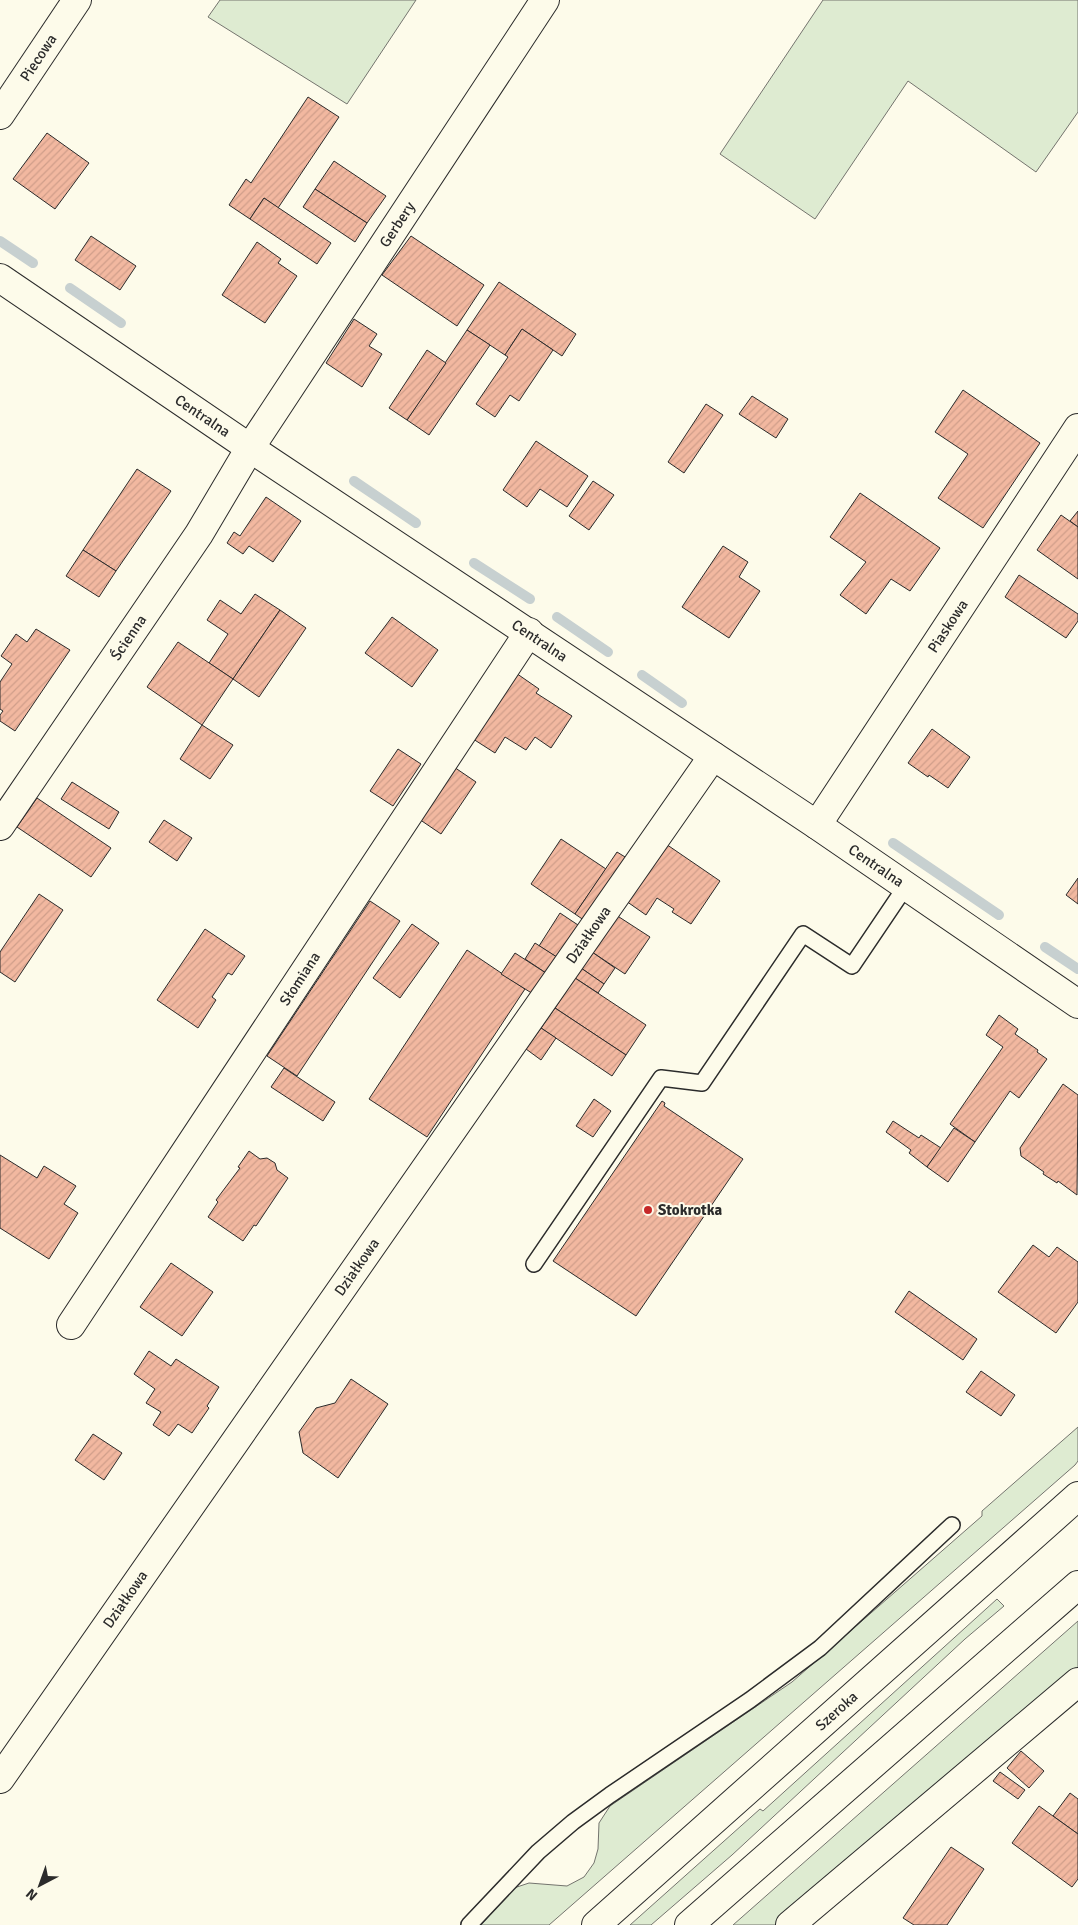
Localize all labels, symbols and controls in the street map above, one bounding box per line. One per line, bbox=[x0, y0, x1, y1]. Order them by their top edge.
street label: Piecowa bbox=[16, 31, 61, 85]
street label: Gerbery bbox=[376, 198, 419, 251]
street label: Centralna bbox=[171, 391, 234, 441]
street label: Piaskowa bbox=[924, 596, 972, 656]
street label: Ścienna bbox=[106, 611, 150, 664]
street label: Centralna bbox=[508, 616, 571, 665]
street label: Centralna bbox=[845, 840, 907, 891]
street label: Działkowa bbox=[562, 903, 615, 967]
street label: Słomiana bbox=[276, 949, 324, 1009]
place label: Stokrotka bbox=[658, 1201, 723, 1219]
marker: Stokrotka bbox=[642, 1204, 654, 1216]
street label: Działkowa bbox=[331, 1235, 383, 1299]
street label: Działkowa bbox=[99, 1567, 152, 1632]
street label: Szeroka bbox=[812, 1687, 861, 1734]
north arrow bbox=[15, 1860, 65, 1910]
text: N bbox=[23, 1885, 41, 1904]

